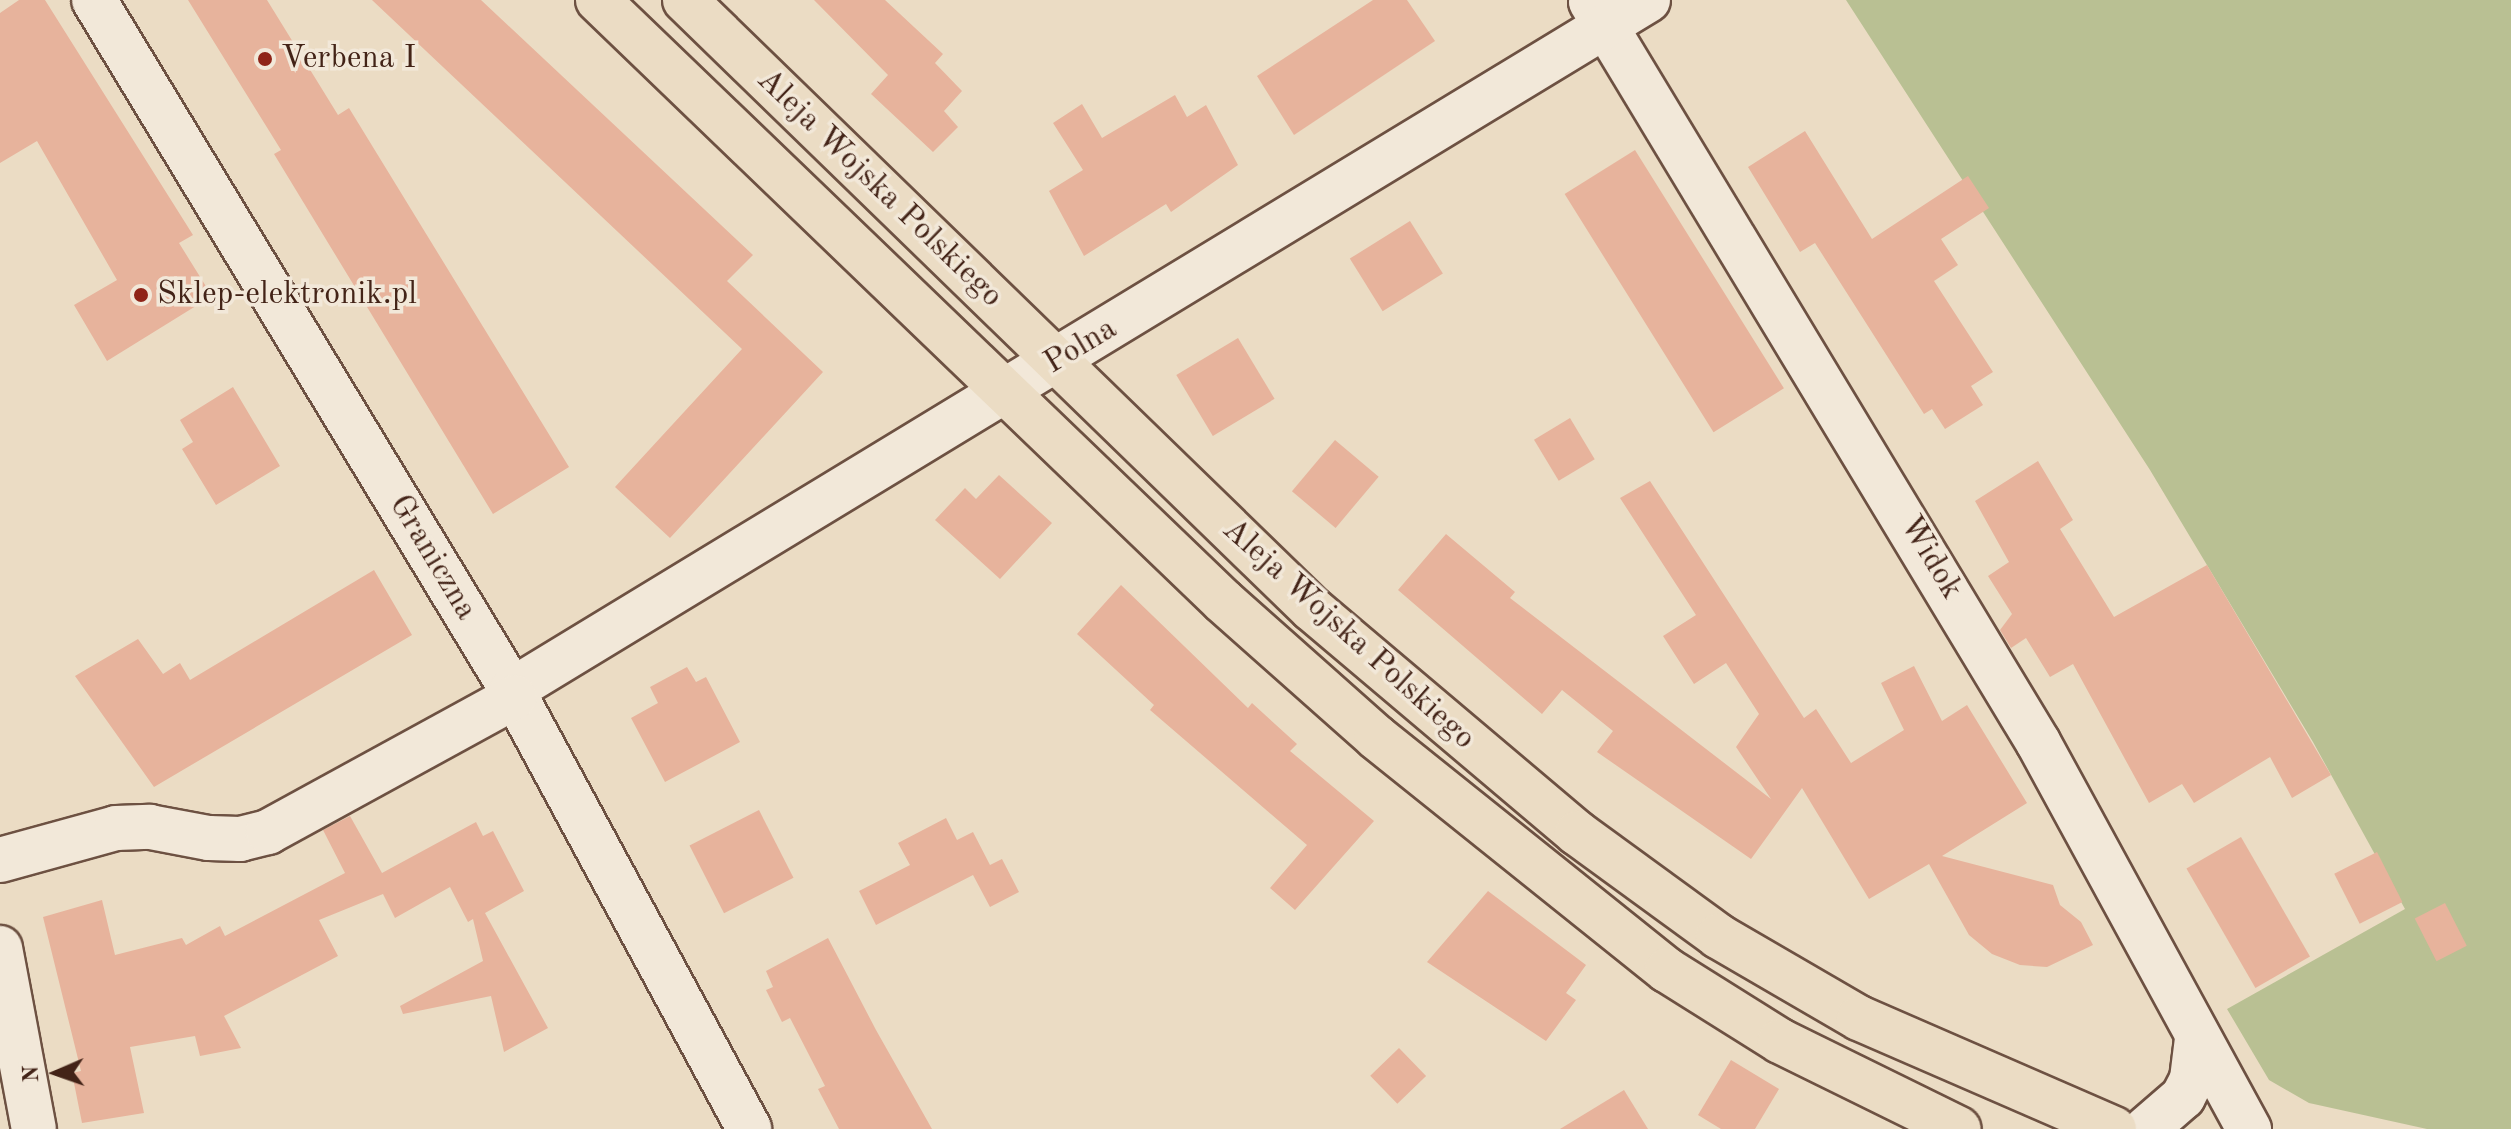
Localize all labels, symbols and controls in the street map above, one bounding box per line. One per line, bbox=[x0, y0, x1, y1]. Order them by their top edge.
place label: Verbena I bbox=[281, 40, 416, 78]
marker: Verbena I bbox=[256, 50, 274, 68]
street label: Aleja Wojska Polskiego bbox=[748, 62, 1010, 316]
place label: Sklep-elektronik.pl bbox=[157, 276, 417, 314]
marker: Sklep-elektronik.pl bbox=[132, 286, 150, 304]
street label: Polna bbox=[1038, 311, 1124, 383]
street label: Graniczna bbox=[380, 489, 484, 627]
street label: Widok bbox=[1890, 509, 1970, 607]
street label: Aleja Wojska Polskiego bbox=[1214, 511, 1482, 759]
north arrow bbox=[16, 1033, 96, 1113]
text: N bbox=[21, 1065, 43, 1083]

